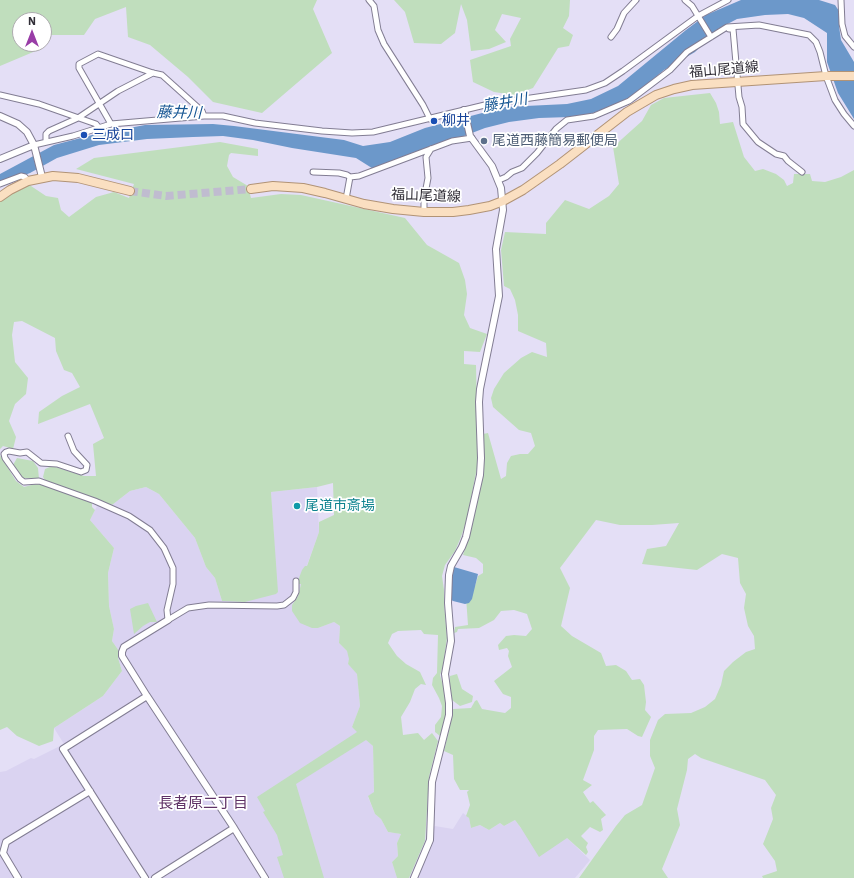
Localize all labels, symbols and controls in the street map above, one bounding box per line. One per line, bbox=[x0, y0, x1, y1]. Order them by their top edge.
north arrow bbox=[12, 12, 52, 52]
text: N bbox=[28, 14, 36, 28]
street label: 福山尾道線 bbox=[688, 59, 760, 81]
water label: 藤井川 bbox=[481, 90, 529, 116]
water label: 藤井川 bbox=[156, 104, 202, 122]
place label: 柳井 bbox=[442, 113, 470, 129]
marker: 柳井 bbox=[429, 116, 439, 126]
place label: 三成口 bbox=[92, 127, 134, 143]
marker: 三成口 bbox=[79, 130, 89, 140]
place label: 尾道西藤簡易郵便局 bbox=[492, 133, 618, 149]
marker: 尾道西藤簡易郵便局 bbox=[479, 136, 489, 146]
street label: 福山尾道線 bbox=[391, 186, 461, 206]
place label: 尾道市斎場 bbox=[305, 498, 375, 514]
marker: 尾道市斎場 bbox=[292, 501, 302, 511]
district label: 長者原二丁目 bbox=[158, 795, 248, 813]

